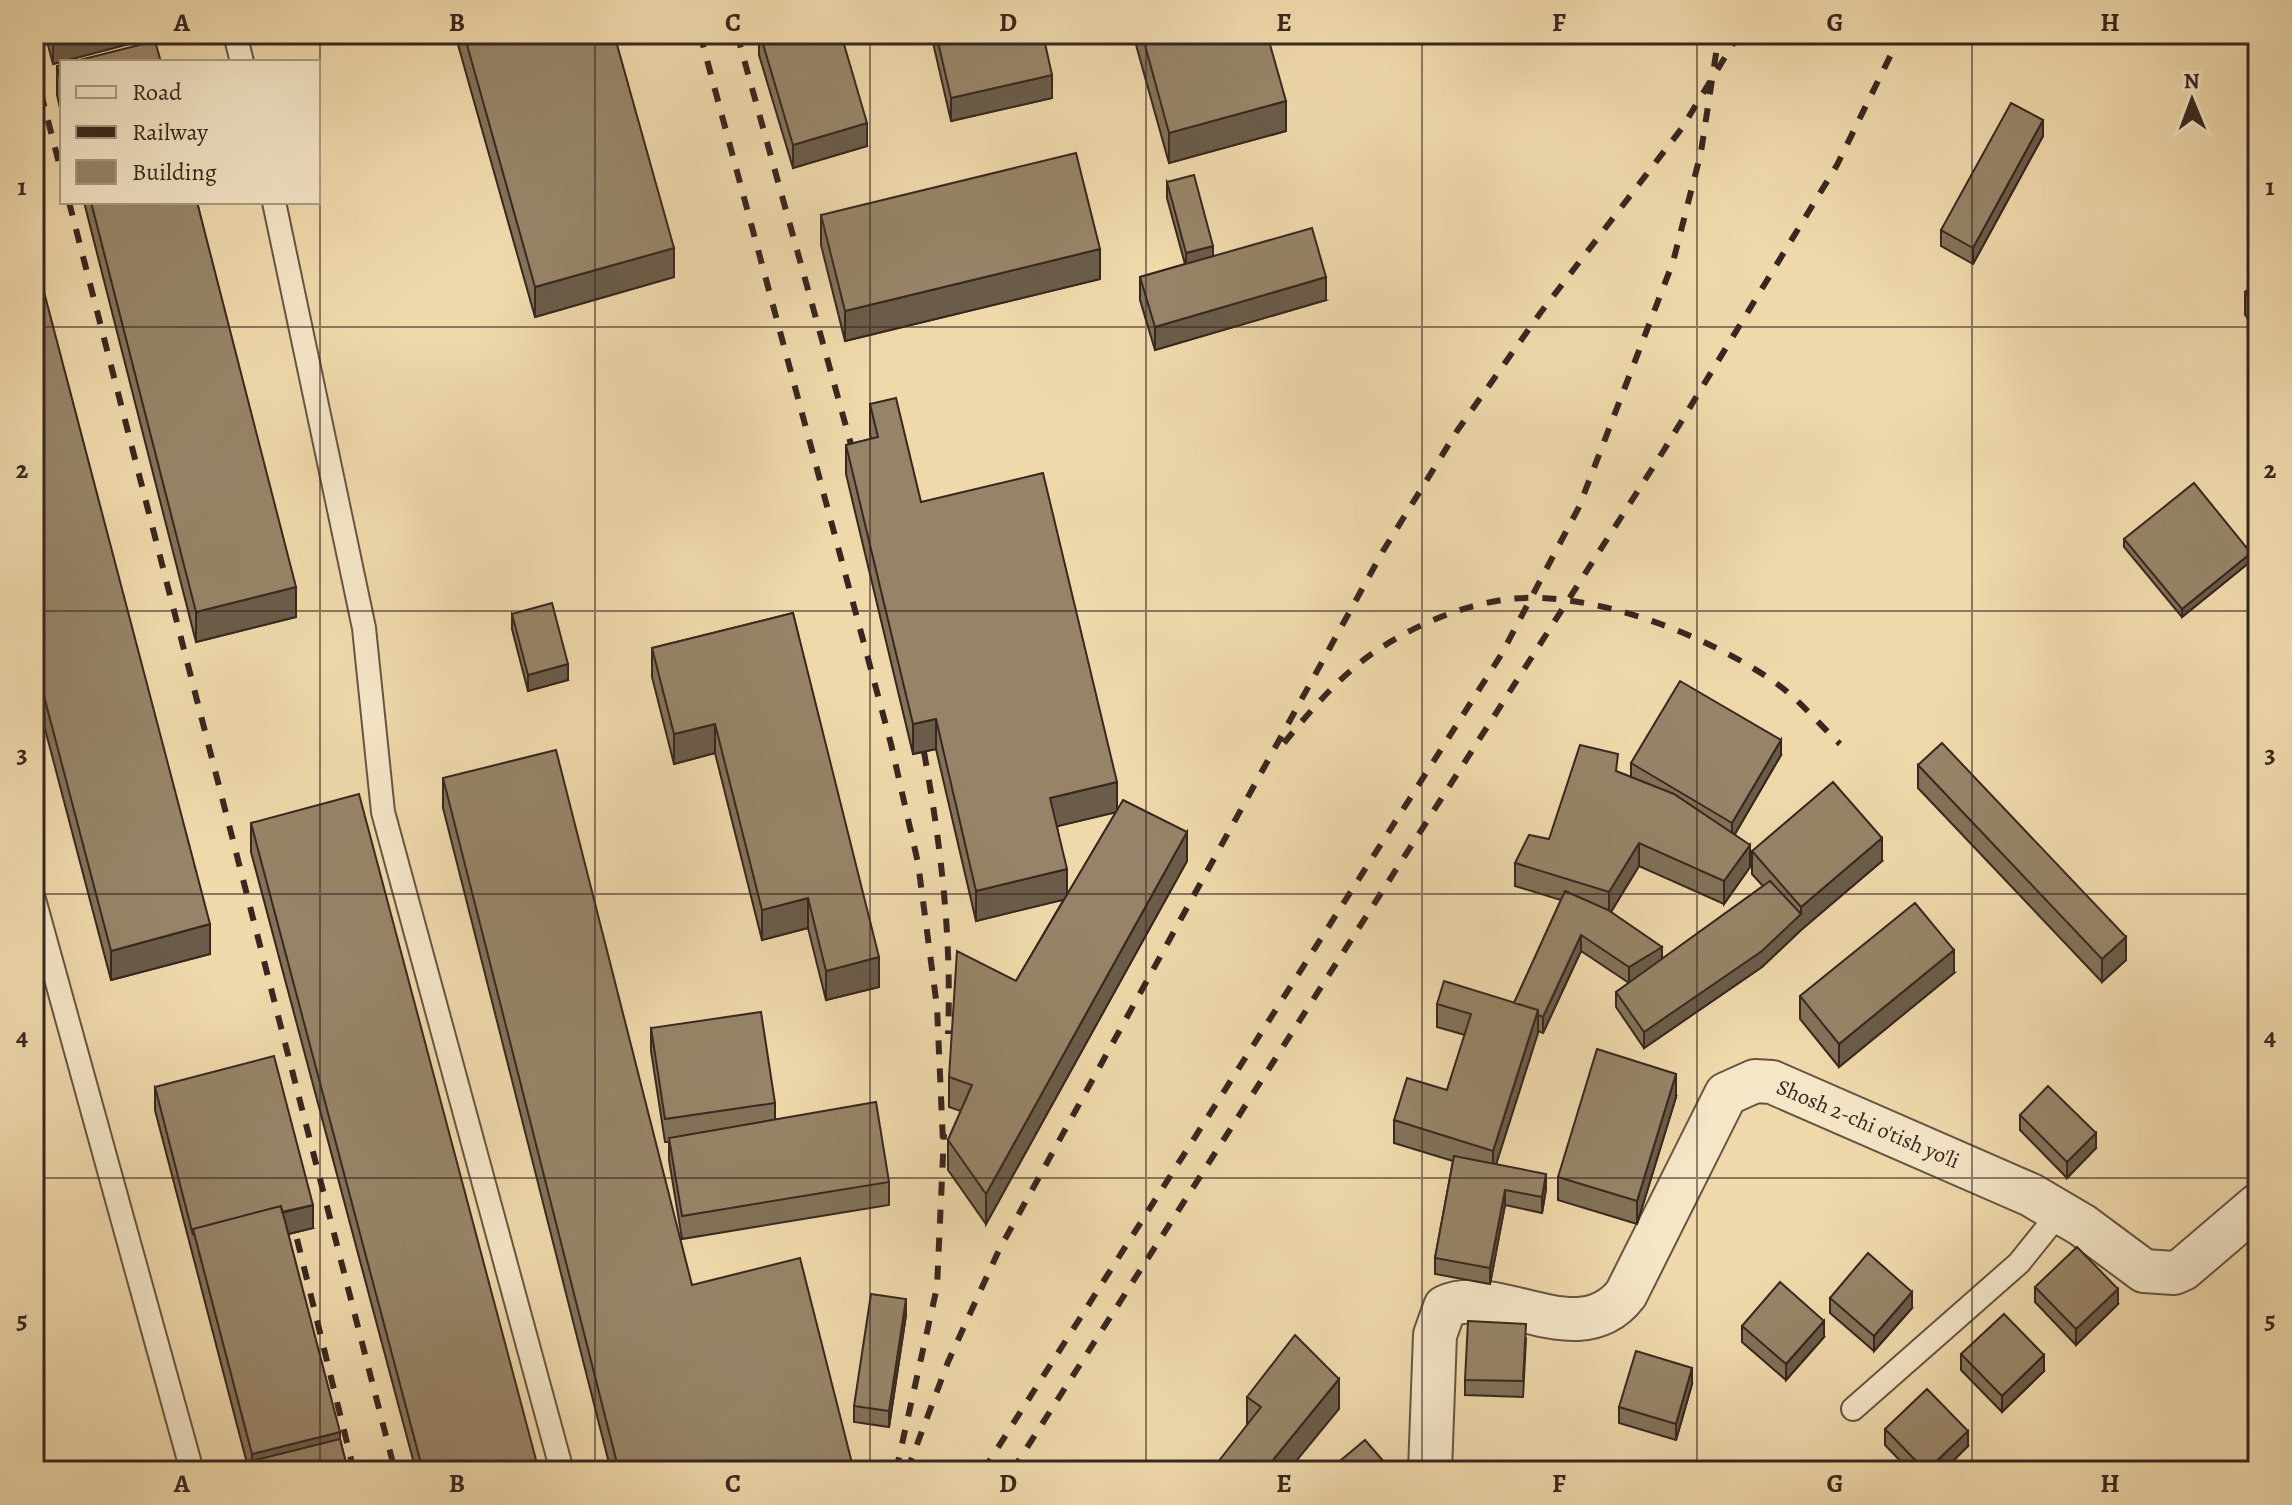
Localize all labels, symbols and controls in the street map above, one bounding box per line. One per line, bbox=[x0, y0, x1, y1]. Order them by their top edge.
text: A bbox=[173, 5, 191, 40]
text: B bbox=[449, 5, 465, 40]
text: C bbox=[725, 5, 741, 40]
text: D bbox=[999, 5, 1017, 40]
text: E bbox=[1276, 5, 1292, 40]
text: F bbox=[1552, 5, 1566, 40]
text: G bbox=[1826, 5, 1844, 40]
text: H bbox=[2100, 5, 2120, 40]
legend bbox=[60, 60, 320, 204]
north arrow bbox=[2152, 60, 2232, 140]
text: N bbox=[2183, 66, 2200, 96]
text: Road bbox=[132, 76, 182, 108]
text: Railway bbox=[132, 116, 208, 148]
text: Building bbox=[132, 156, 217, 188]
text: 1 bbox=[17, 169, 27, 204]
text: 1 bbox=[2265, 169, 2275, 204]
text: 2 bbox=[16, 452, 29, 487]
text: 2 bbox=[2264, 452, 2277, 487]
text: 3 bbox=[16, 736, 28, 771]
text: 3 bbox=[2264, 736, 2276, 771]
text: 4 bbox=[16, 1019, 28, 1054]
text: 4 bbox=[2264, 1019, 2276, 1054]
street label: Shosh 2-chi o'tish yo'li bbox=[1772, 1072, 1964, 1176]
text: 5 bbox=[16, 1302, 28, 1337]
text: 5 bbox=[2264, 1302, 2276, 1337]
text: A bbox=[173, 1466, 191, 1501]
text: B bbox=[449, 1466, 465, 1501]
text: C bbox=[725, 1466, 741, 1501]
text: D bbox=[999, 1466, 1017, 1501]
text: E bbox=[1276, 1466, 1292, 1501]
text: F bbox=[1552, 1466, 1566, 1501]
text: G bbox=[1826, 1466, 1844, 1501]
text: H bbox=[2100, 1466, 2120, 1501]

